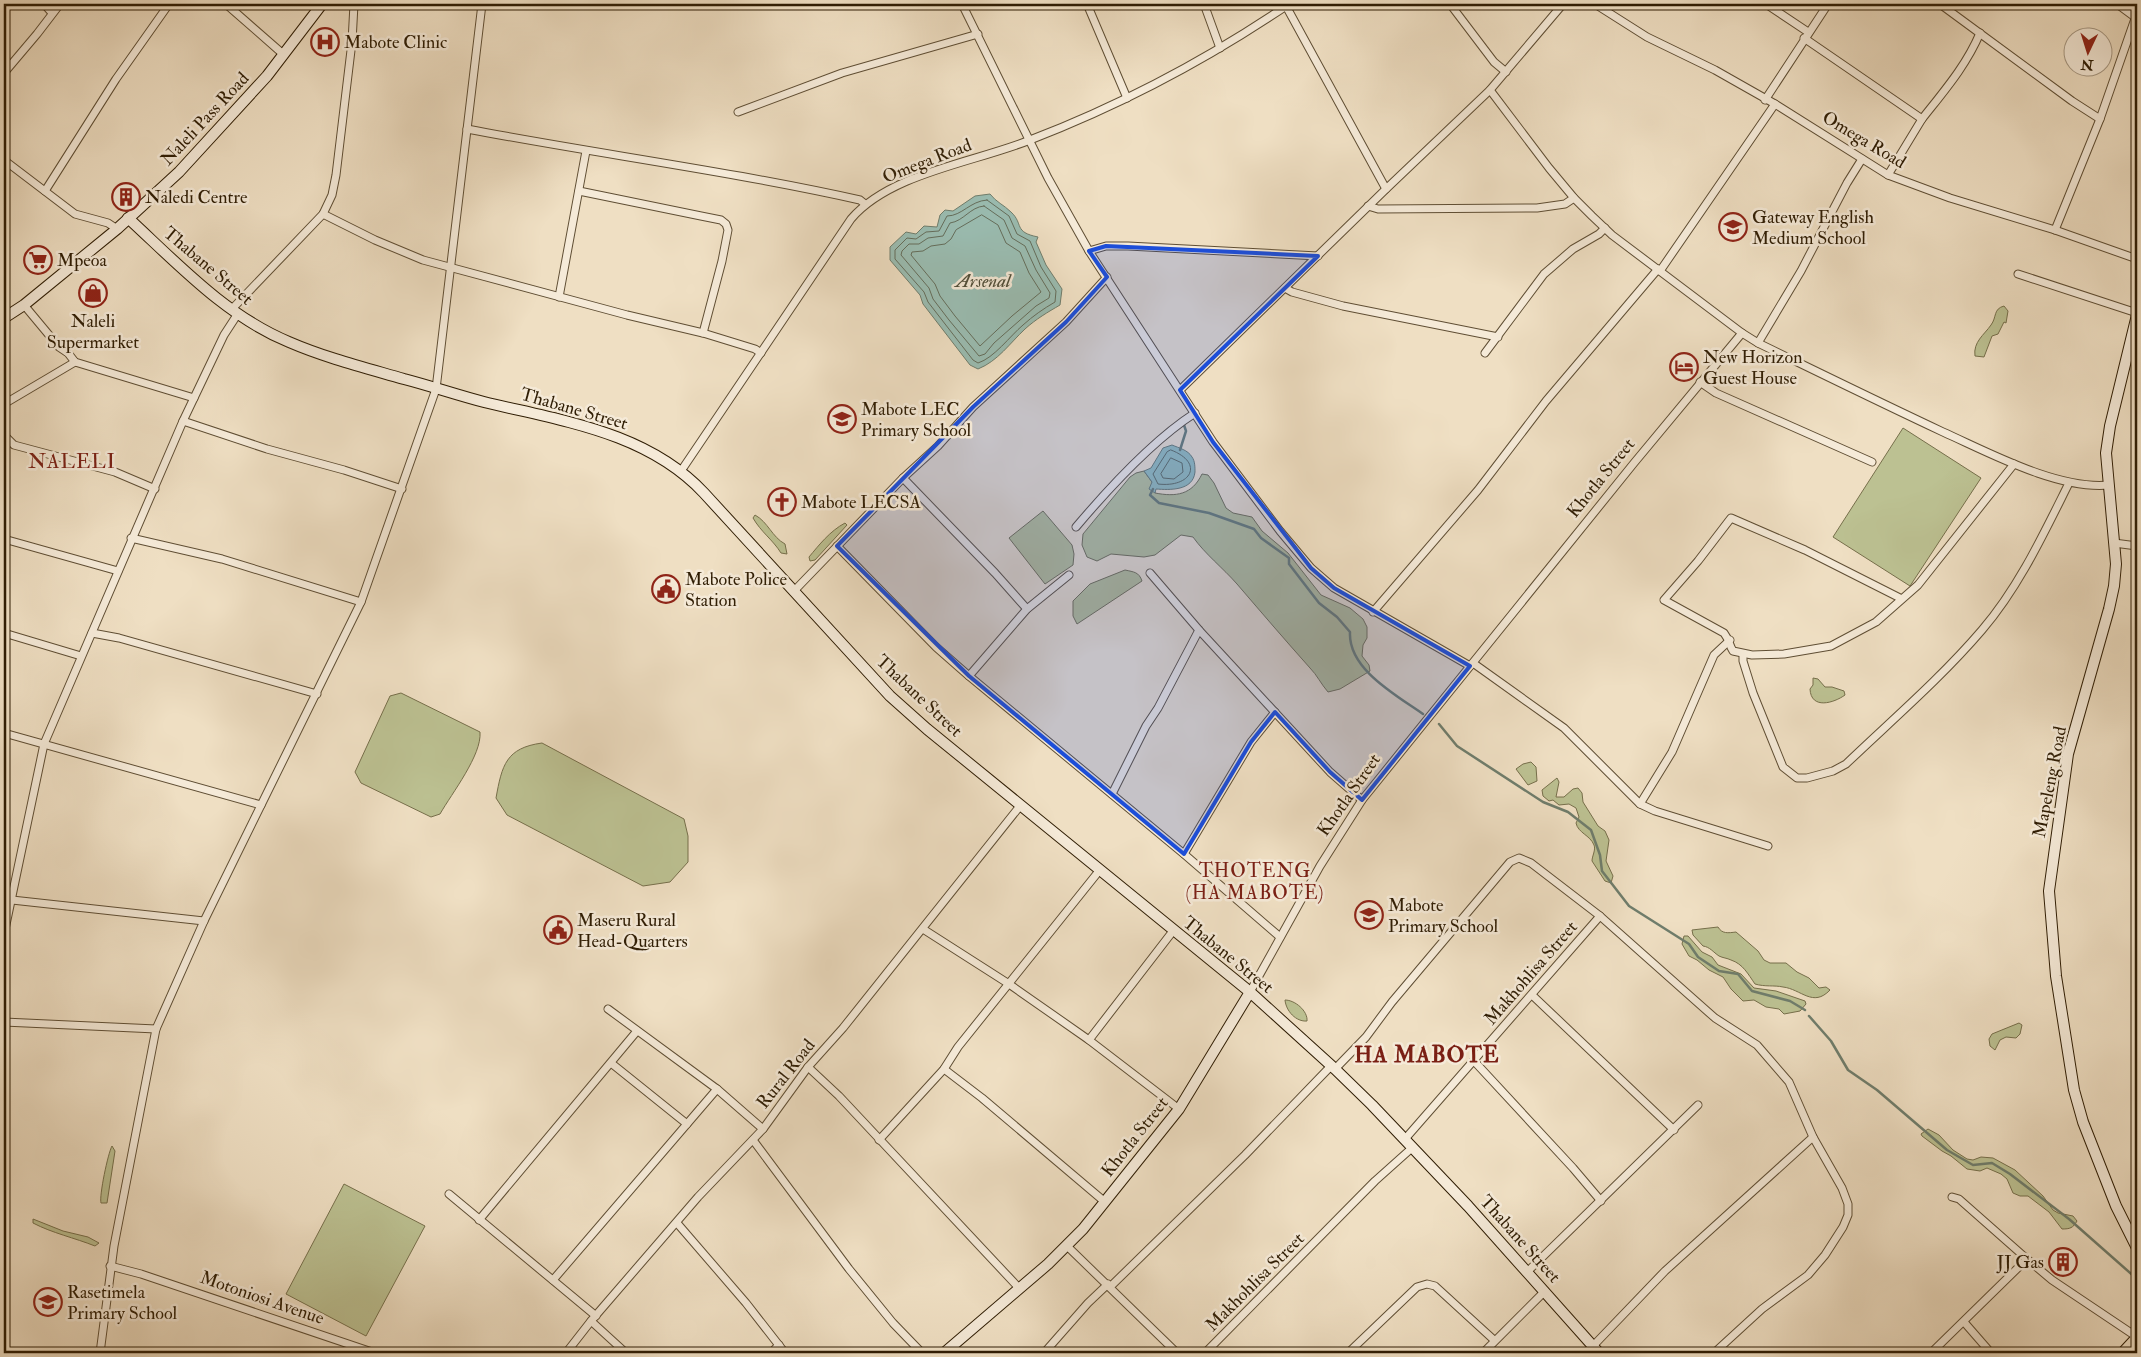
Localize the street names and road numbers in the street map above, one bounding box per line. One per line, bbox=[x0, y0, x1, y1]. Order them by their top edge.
street label: Naleli Pass Road bbox=[156, 67, 254, 171]
street label: Omega Road bbox=[1818, 106, 1910, 174]
street label: Omega Road bbox=[879, 133, 975, 189]
street label: Thabane Street bbox=[158, 222, 258, 310]
street label: Thabane Street bbox=[518, 383, 630, 435]
street label: Khotla Street bbox=[1562, 433, 1640, 522]
street label: Thabane Street bbox=[871, 650, 967, 742]
street label: Mapeleng Road bbox=[2028, 724, 2072, 840]
street label: Khotla Street bbox=[1312, 749, 1386, 841]
street label: Thabane Street bbox=[1178, 911, 1278, 999]
street label: Makhohlisa Street bbox=[1479, 916, 1583, 1030]
street label: Rural Road bbox=[752, 1034, 820, 1113]
street label: Khotla Street bbox=[1096, 1092, 1174, 1182]
street label: Thabane Street bbox=[1475, 1190, 1566, 1288]
street label: Makhohlisa Street bbox=[1201, 1227, 1310, 1336]
street label: Motoniosi Avenue bbox=[197, 1266, 327, 1330]

